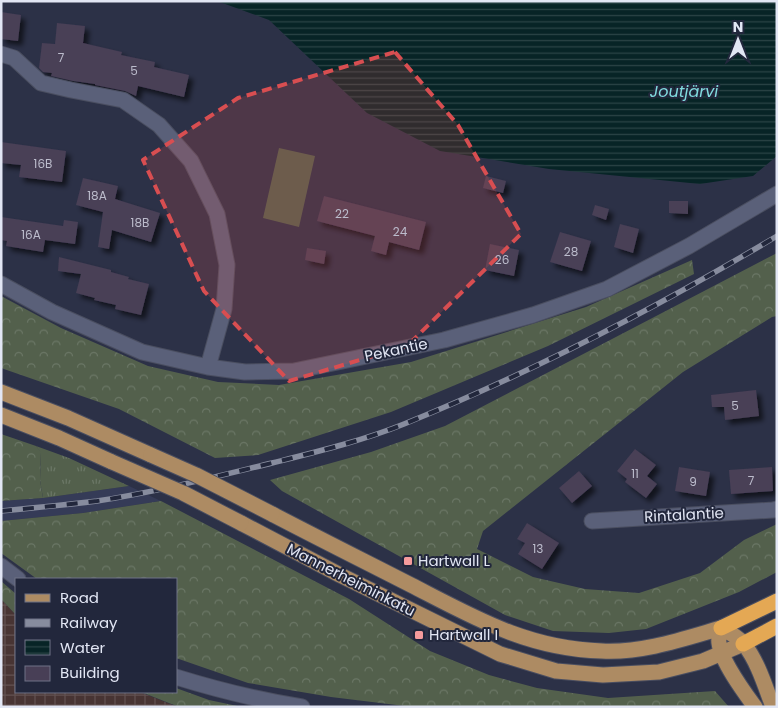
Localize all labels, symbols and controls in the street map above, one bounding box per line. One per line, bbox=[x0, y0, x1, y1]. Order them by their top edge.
north arrow bbox=[713, 15, 763, 65]
text: N bbox=[733, 17, 743, 37]
house number: 7 bbox=[58, 49, 65, 66]
house number: 5 bbox=[130, 62, 138, 79]
water label: Joutjärvi bbox=[650, 80, 719, 103]
house number: 16B bbox=[34, 155, 52, 172]
house number: 18A bbox=[87, 187, 107, 204]
house number: 22 bbox=[335, 205, 349, 222]
house number: 18B bbox=[131, 214, 149, 231]
house number: 24 bbox=[393, 223, 408, 240]
house number: 16A bbox=[21, 226, 41, 243]
house number: 28 bbox=[564, 243, 578, 260]
house number: 26 bbox=[495, 251, 509, 268]
street label: Pekantie bbox=[362, 333, 429, 366]
house number: 5 bbox=[731, 397, 739, 414]
house number: 11 bbox=[631, 465, 639, 482]
house number: 7 bbox=[748, 472, 755, 489]
house number: 9 bbox=[689, 473, 697, 490]
street label: Rintalantie bbox=[644, 502, 724, 527]
street label: Mannerheiminkatu bbox=[283, 538, 419, 621]
house number: 13 bbox=[533, 540, 543, 557]
place label: Hartwall L bbox=[418, 550, 490, 571]
marker: Hartwall L bbox=[402, 555, 414, 567]
legend bbox=[15, 578, 178, 693]
text: Road bbox=[60, 587, 99, 608]
text: Railway bbox=[60, 612, 118, 633]
place label: Hartwall I bbox=[429, 624, 498, 645]
marker: Hartwall I bbox=[413, 629, 425, 641]
text: Water bbox=[60, 637, 106, 658]
text: Building bbox=[60, 662, 120, 683]

